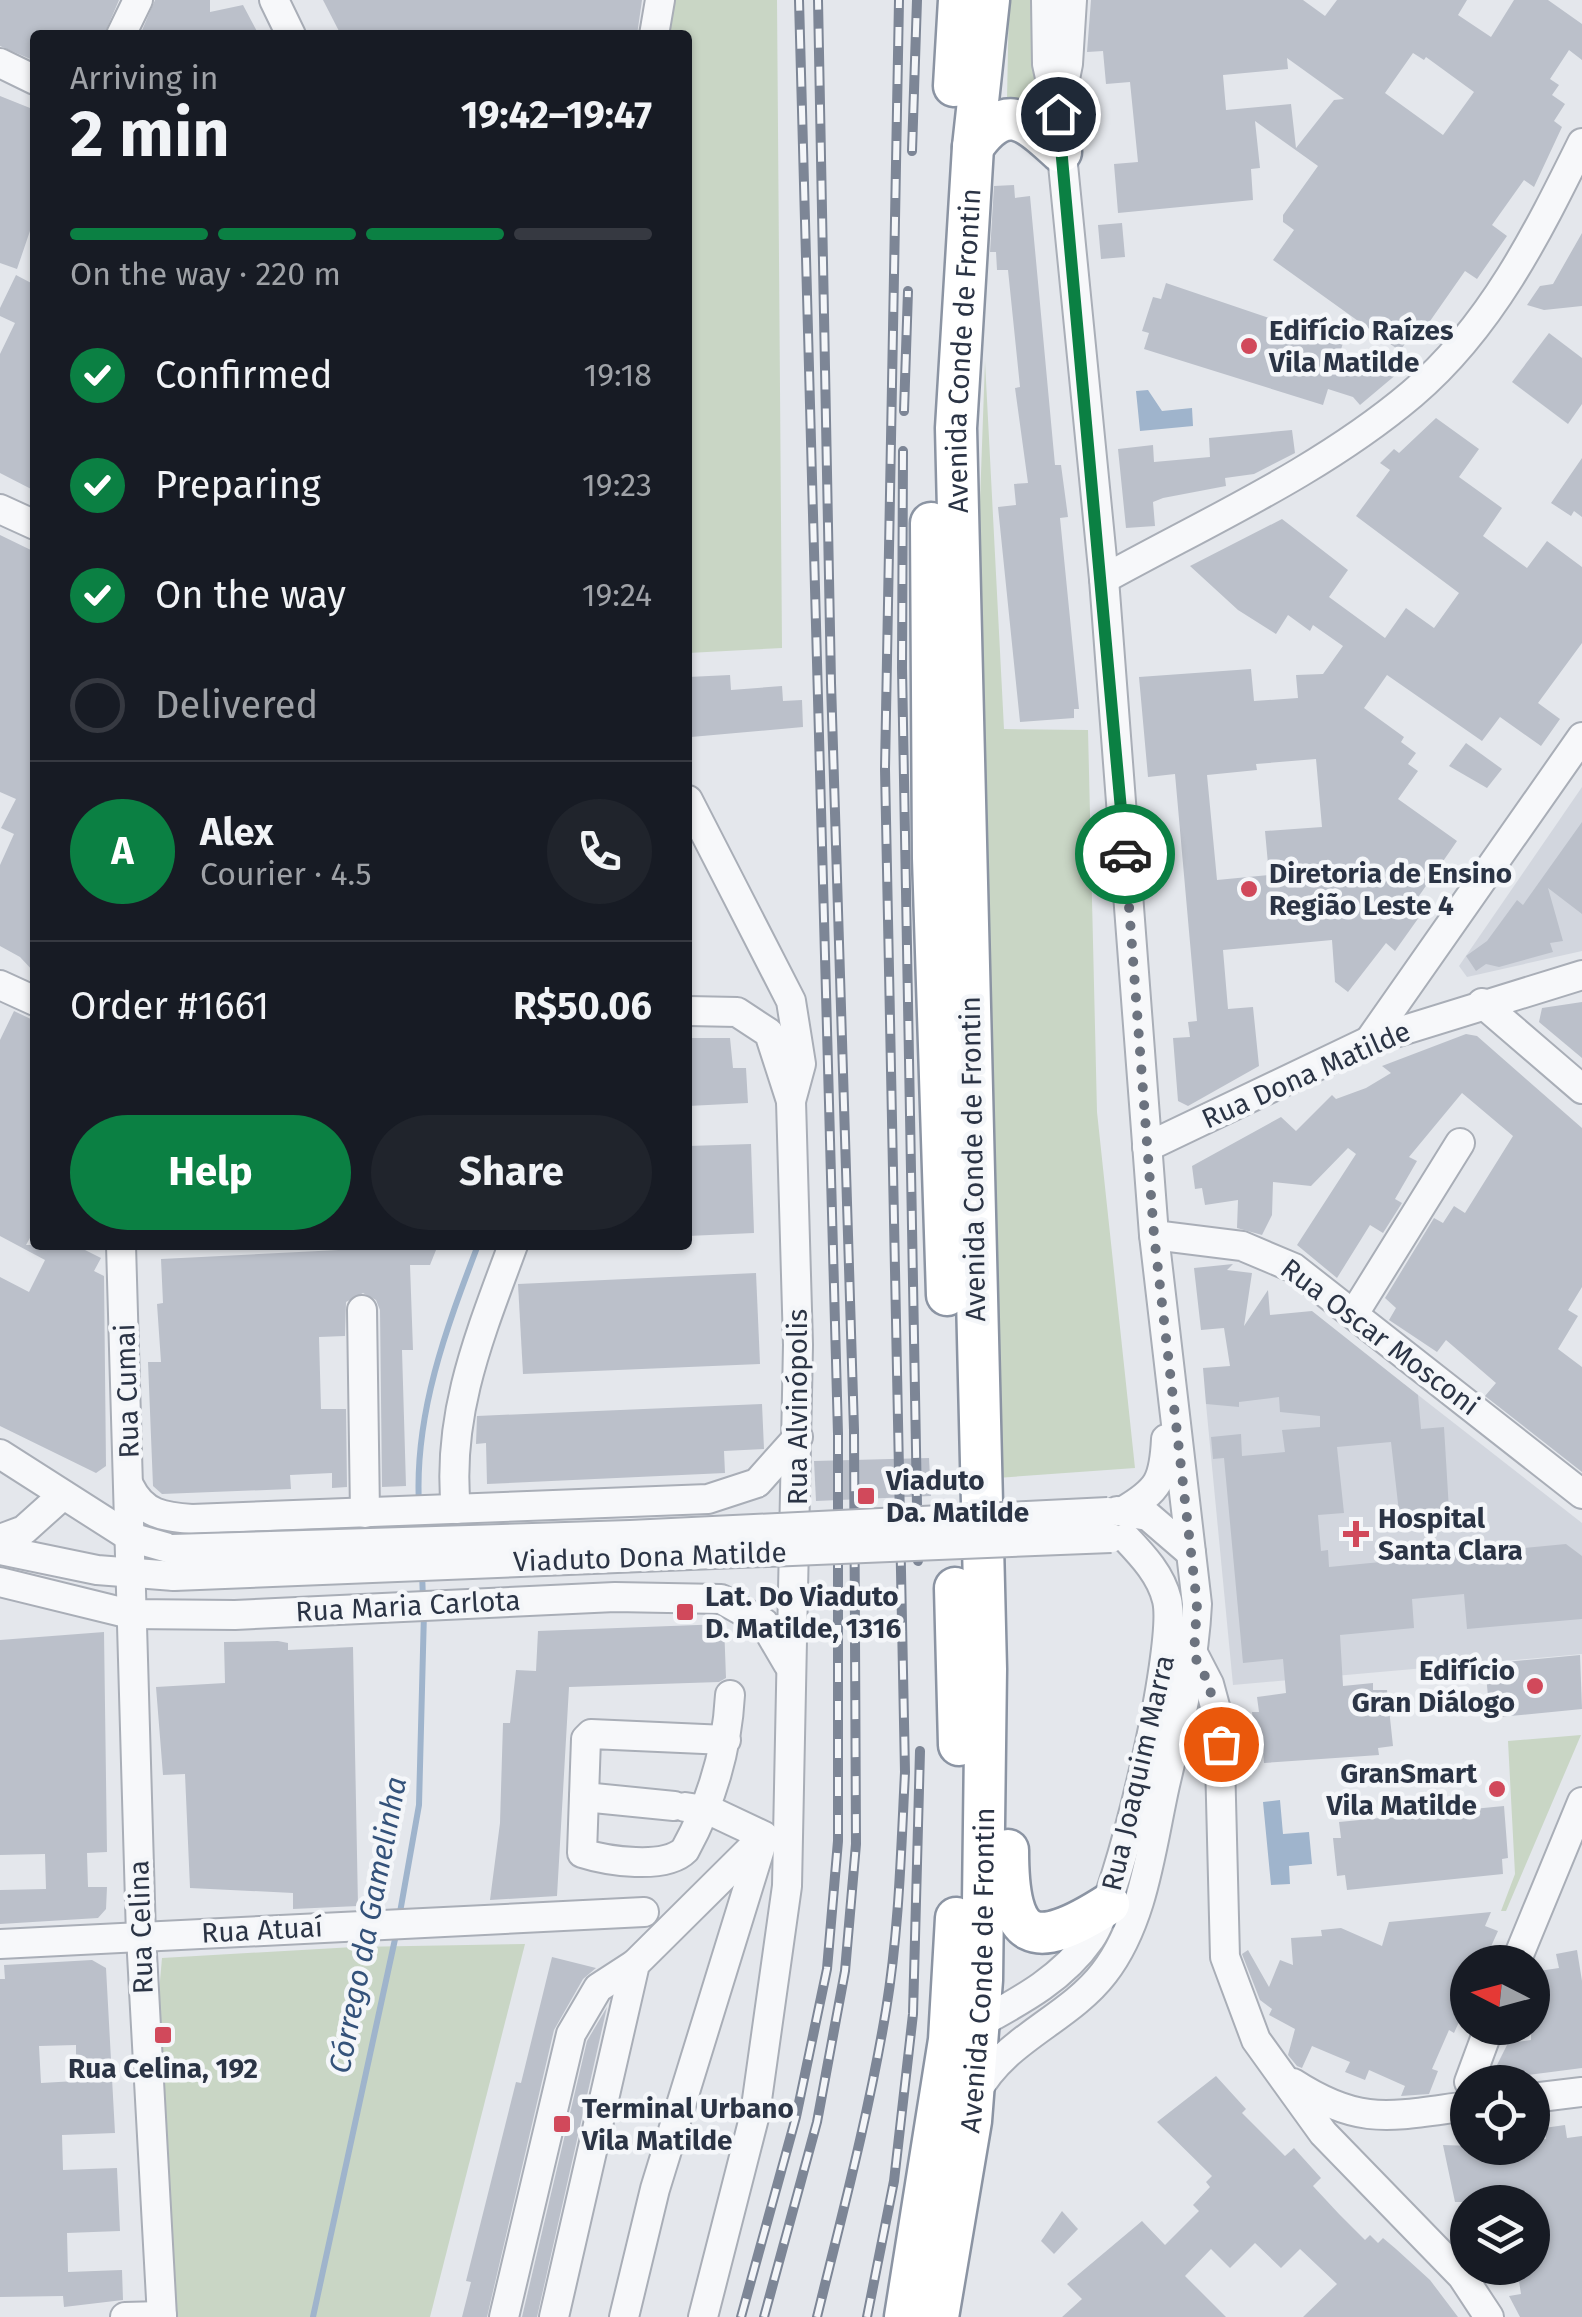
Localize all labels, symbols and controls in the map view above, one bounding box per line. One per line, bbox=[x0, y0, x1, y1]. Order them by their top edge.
text: Arriving in bbox=[70, 59, 218, 97]
pin bbox=[1016, 72, 1101, 157]
icon: home bbox=[1031, 87, 1086, 142]
text: 19:42–19:47 bbox=[461, 92, 652, 138]
text: 2 min bbox=[70, 95, 230, 173]
street label: Avenida Conde de Frontin bbox=[939, 187, 987, 514]
text: On the way · 220 m bbox=[70, 255, 341, 293]
place label: Edifício Raízes Vila Matilde bbox=[1268, 314, 1454, 379]
marker: Edifício Raízes Vila Matilde bbox=[1238, 335, 1260, 357]
icon: check bbox=[70, 348, 125, 403]
text: Confirmed bbox=[155, 352, 333, 398]
text: 19:18 bbox=[583, 356, 652, 394]
icon: check bbox=[70, 458, 125, 513]
text: Preparing bbox=[155, 462, 321, 508]
text: 19:23 bbox=[582, 466, 652, 504]
icon: check bbox=[70, 568, 125, 623]
text: On the way bbox=[155, 572, 346, 618]
text: 19:24 bbox=[582, 576, 652, 614]
text: Delivered bbox=[155, 682, 318, 728]
button: phone bbox=[547, 799, 652, 904]
courier bbox=[1075, 804, 1175, 904]
text: Alex bbox=[200, 809, 273, 855]
icon: car bbox=[1098, 827, 1153, 882]
text: A bbox=[111, 828, 134, 874]
text: Courier · 4.5 bbox=[200, 855, 371, 893]
place label: Diretoria de Ensino Região Leste 4 bbox=[1269, 857, 1512, 922]
marker: Diretoria de Ensino Região Leste 4 bbox=[1238, 878, 1260, 900]
text: Order #1661 bbox=[70, 983, 269, 1029]
text: R$50.06 bbox=[513, 983, 652, 1029]
street label: Avenida Conde de Frontin bbox=[954, 996, 992, 1322]
street label: Rua Dona Matilde bbox=[1197, 1014, 1415, 1136]
button: Help bbox=[70, 1115, 351, 1230]
button: Share bbox=[371, 1115, 652, 1230]
street label: Rua Oscar Mosconi bbox=[1274, 1252, 1486, 1422]
street label: Rua Alvinópolis bbox=[781, 1309, 814, 1505]
street label: Rua Cumai bbox=[108, 1323, 146, 1459]
place label: Viaduto Da. Matilde bbox=[885, 1464, 1029, 1529]
marker: Viaduto Da. Matilde bbox=[855, 1485, 877, 1507]
place label: Hospital Santa Clara bbox=[1378, 1502, 1523, 1567]
marker: Hospital Santa Clara bbox=[1343, 1521, 1369, 1547]
street label: Viaduto Dona Matilde bbox=[513, 1536, 787, 1578]
place label: Lat. Do Viaduto D. Matilde, 1316 bbox=[705, 1580, 902, 1645]
street label: Rua Maria Carlota bbox=[295, 1584, 521, 1628]
marker: Lat. Do Viaduto D. Matilde, 1316 bbox=[674, 1601, 696, 1623]
street label: Rua Joaquim Marra bbox=[1095, 1652, 1181, 1894]
place label: Edifício Gran Diálogo bbox=[1352, 1654, 1515, 1719]
marker: Edifício Gran Diálogo bbox=[1524, 1675, 1546, 1697]
pin bbox=[1179, 1702, 1264, 1787]
icon: bag bbox=[1194, 1717, 1249, 1772]
place label: GranSmart Vila Matilde bbox=[1325, 1757, 1478, 1822]
water label: Córrego da Gamelinha bbox=[322, 1774, 414, 2076]
marker: GranSmart Vila Matilde bbox=[1486, 1778, 1508, 1800]
street label: Avenida Conde de Frontin bbox=[953, 1807, 1001, 2135]
street label: Rua Celina bbox=[122, 1859, 160, 1995]
street label: Rua Atuaí bbox=[200, 1910, 324, 1950]
north arrow bbox=[1450, 1945, 1550, 2045]
map controls bbox=[1450, 1945, 1550, 2285]
marker: Rua Celina, 192 bbox=[152, 2024, 174, 2046]
place label: Rua Celina, 192 bbox=[68, 2052, 258, 2085]
button: locate bbox=[1450, 2065, 1550, 2165]
place label: Terminal Urbano Vila Matilde bbox=[581, 2092, 794, 2157]
marker: Terminal Urbano Vila Matilde bbox=[551, 2113, 573, 2135]
button: layers bbox=[1450, 2185, 1550, 2285]

